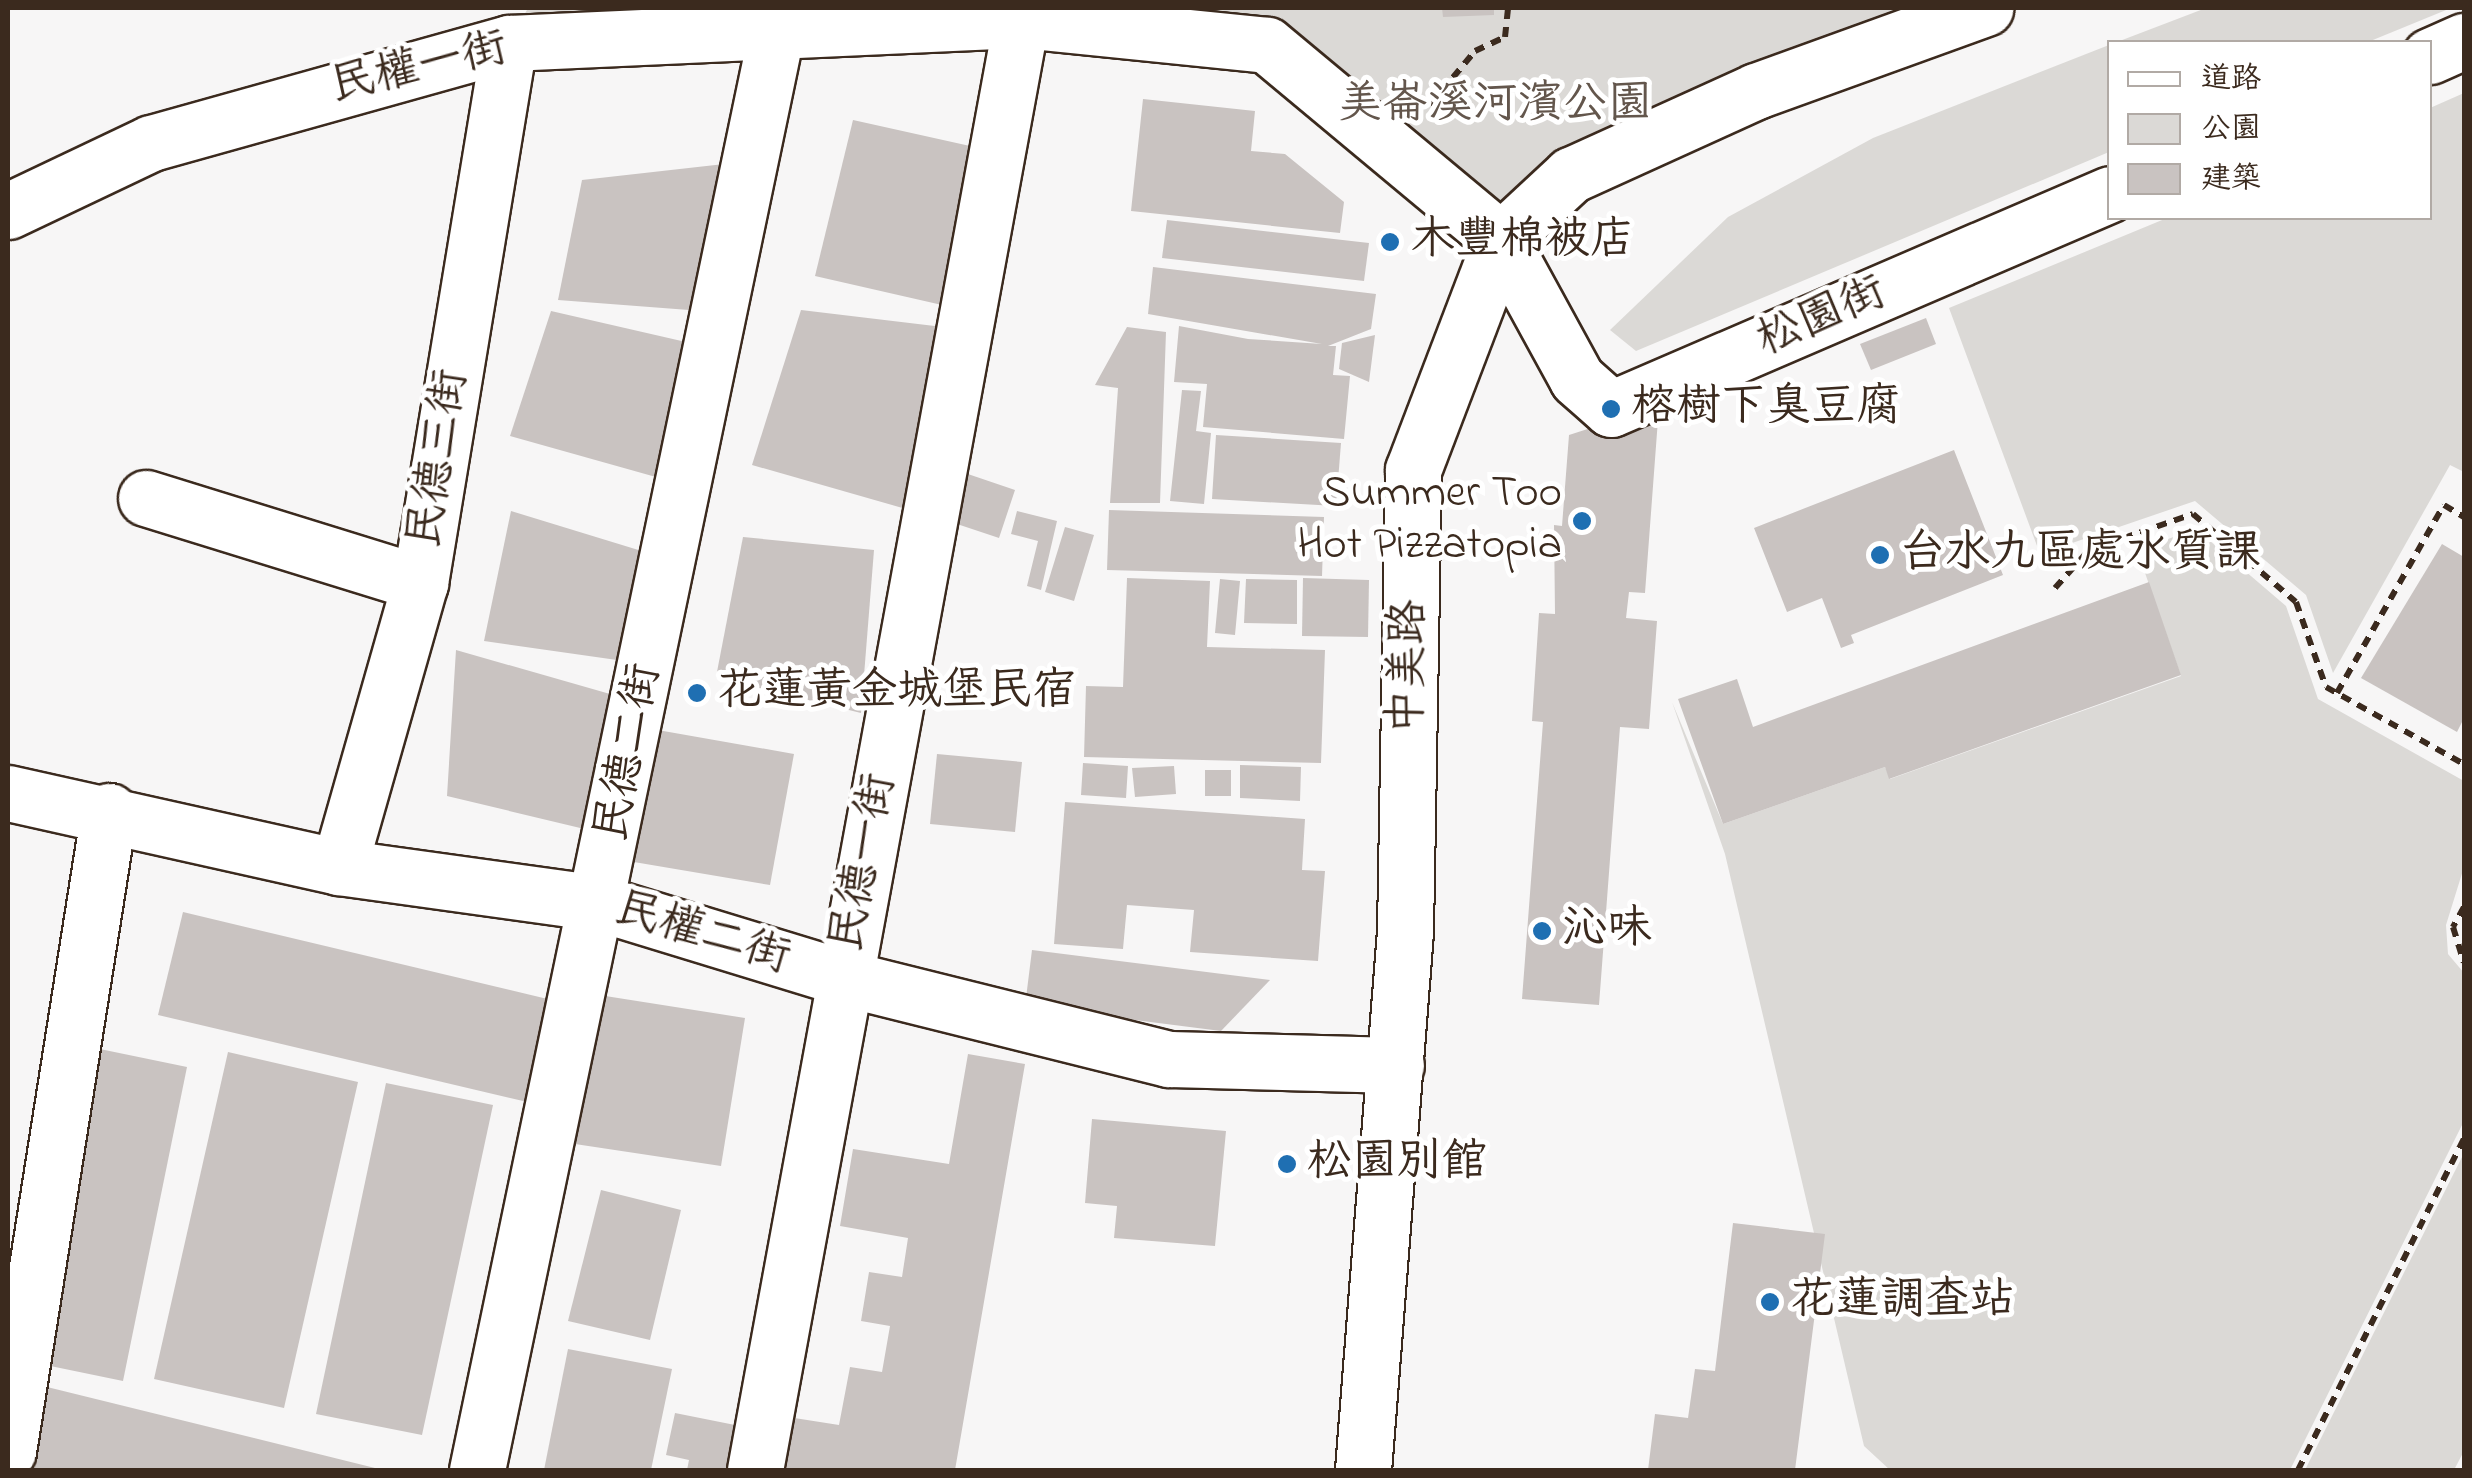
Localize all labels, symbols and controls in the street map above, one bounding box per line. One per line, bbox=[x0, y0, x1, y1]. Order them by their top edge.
street label: 民權一街 bbox=[325, 22, 513, 116]
legend bbox=[2107, 40, 2432, 220]
text: 道路 bbox=[2201, 58, 2261, 102]
park label: 美崙溪河濱公園 bbox=[1338, 79, 1652, 133]
text: 公園 bbox=[2201, 108, 2261, 152]
text: 建築 bbox=[2201, 158, 2261, 202]
place label: 木豐棉被店 bbox=[1410, 215, 1635, 269]
marker: 木豐棉被店 bbox=[1379, 231, 1401, 253]
street label: 松園街 bbox=[1749, 267, 1895, 369]
street label: 民德三街 bbox=[399, 366, 481, 552]
place label: 榕樹下臭豆腐 bbox=[1631, 382, 1901, 436]
marker: 榕樹下臭豆腐 bbox=[1600, 398, 1622, 420]
place label: Summer Too Hot Pizzatopia bbox=[1297, 468, 1562, 574]
marker: Summer Too Hot Pizzatopia bbox=[1571, 510, 1593, 532]
place label: 台水九區處水質課 bbox=[1900, 528, 2260, 582]
marker: 台水九區處水質課 bbox=[1869, 544, 1891, 566]
street label: 中美路 bbox=[1382, 599, 1438, 735]
street label: 民德二街 bbox=[586, 660, 674, 846]
place label: 花蓮黃金城堡民宿 bbox=[717, 666, 1077, 720]
marker: 花蓮黃金城堡民宿 bbox=[686, 682, 708, 704]
street label: 民德一街 bbox=[821, 770, 909, 956]
street label: 民權二街 bbox=[608, 883, 796, 987]
place label: 沁味 bbox=[1562, 904, 1652, 958]
marker: 沁味 bbox=[1531, 920, 1553, 942]
place label: 松園別館 bbox=[1307, 1137, 1487, 1191]
marker: 松園別館 bbox=[1276, 1153, 1298, 1175]
place label: 花蓮調查站 bbox=[1790, 1275, 2015, 1329]
marker: 花蓮調查站 bbox=[1759, 1291, 1781, 1313]

